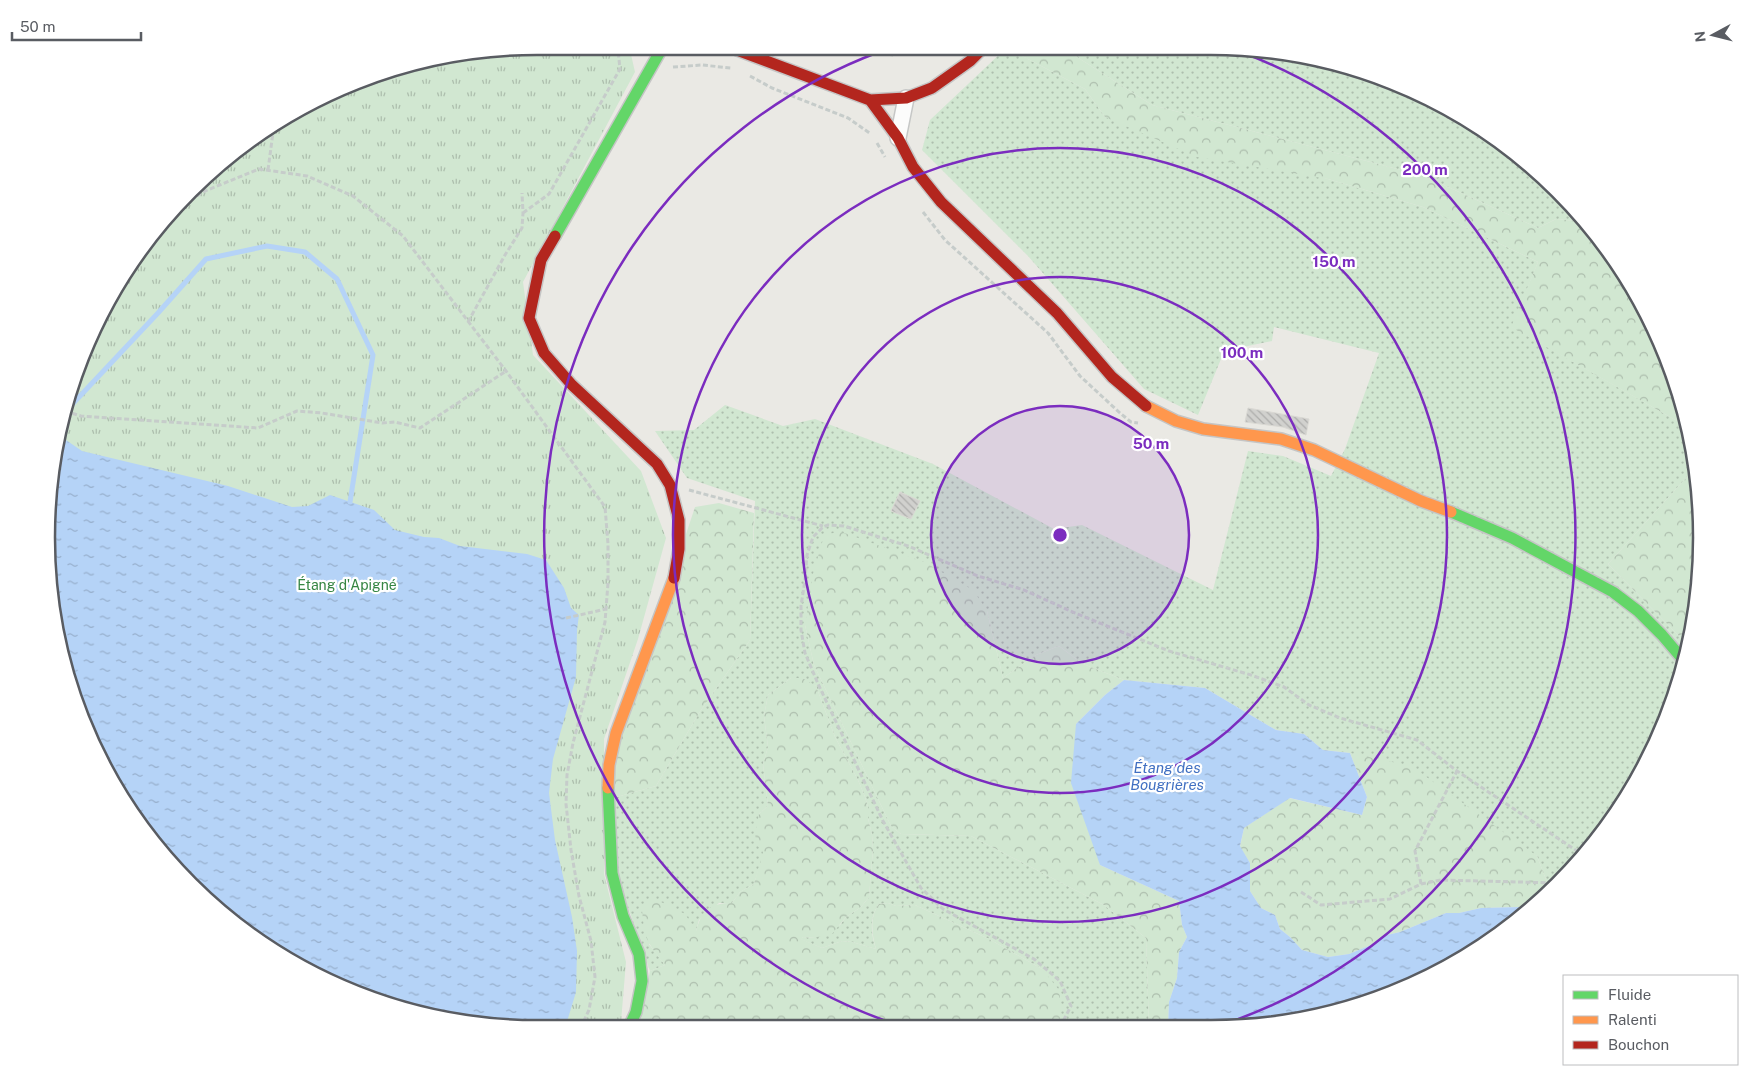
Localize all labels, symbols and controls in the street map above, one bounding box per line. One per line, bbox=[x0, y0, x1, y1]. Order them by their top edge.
scale bar bbox=[12, 10, 141, 42]
north arrow bbox=[1688, 10, 1738, 60]
text: 50 m bbox=[20, 18, 55, 35]
text: N bbox=[1691, 30, 1709, 43]
text: 200 m bbox=[1402, 161, 1448, 178]
text: 150 m bbox=[1312, 253, 1356, 270]
text: 100 m bbox=[1221, 344, 1263, 361]
text: 50 m bbox=[1133, 435, 1169, 452]
centre of rings bbox=[1051, 526, 1069, 544]
park label: Étang d'Apigné bbox=[297, 576, 397, 593]
water label: Étang des Bougrières bbox=[1130, 759, 1204, 793]
legend bbox=[1563, 975, 1738, 1065]
text: Fluide bbox=[1608, 986, 1651, 1003]
text: Ralenti bbox=[1608, 1011, 1657, 1028]
text: Bouchon bbox=[1608, 1036, 1669, 1053]

